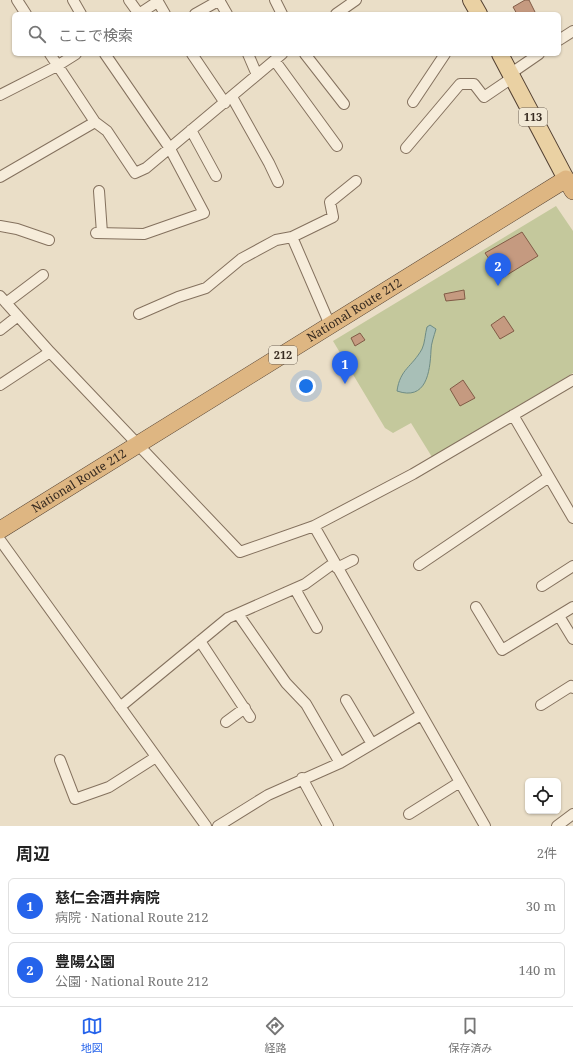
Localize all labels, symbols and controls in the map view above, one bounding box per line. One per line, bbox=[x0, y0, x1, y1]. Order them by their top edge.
search box bbox=[12, 12, 561, 56]
icon: search bbox=[26, 23, 48, 45]
text: ここで検索 bbox=[58, 25, 133, 45]
road number: 113 bbox=[519, 108, 547, 126]
pin: 2 bbox=[485, 253, 511, 286]
street label: National Route 212 bbox=[303, 274, 405, 346]
road number: 212 bbox=[269, 346, 297, 364]
pin: 1 bbox=[332, 351, 358, 384]
your location bbox=[296, 376, 316, 396]
street label: National Route 212 bbox=[28, 445, 129, 516]
map controls bbox=[525, 778, 561, 814]
button: locate bbox=[525, 778, 561, 814]
text: 周辺 bbox=[16, 842, 50, 865]
text: 2件 bbox=[537, 844, 557, 862]
text: 慈仁会酒井病院 bbox=[55, 887, 160, 907]
text: 1 bbox=[26, 897, 34, 915]
text: 30 m bbox=[526, 897, 556, 915]
text: 病院 · National Route 212 bbox=[55, 908, 209, 926]
text: 豊陽公園 bbox=[55, 951, 115, 971]
text: 2 bbox=[26, 961, 34, 979]
text: 140 m bbox=[519, 961, 556, 979]
text: 公園 · National Route 212 bbox=[55, 972, 209, 990]
tab: 地図 bbox=[81, 1015, 103, 1055]
tab: 経路 bbox=[264, 1015, 286, 1055]
tab: 保存済み bbox=[448, 1015, 492, 1055]

